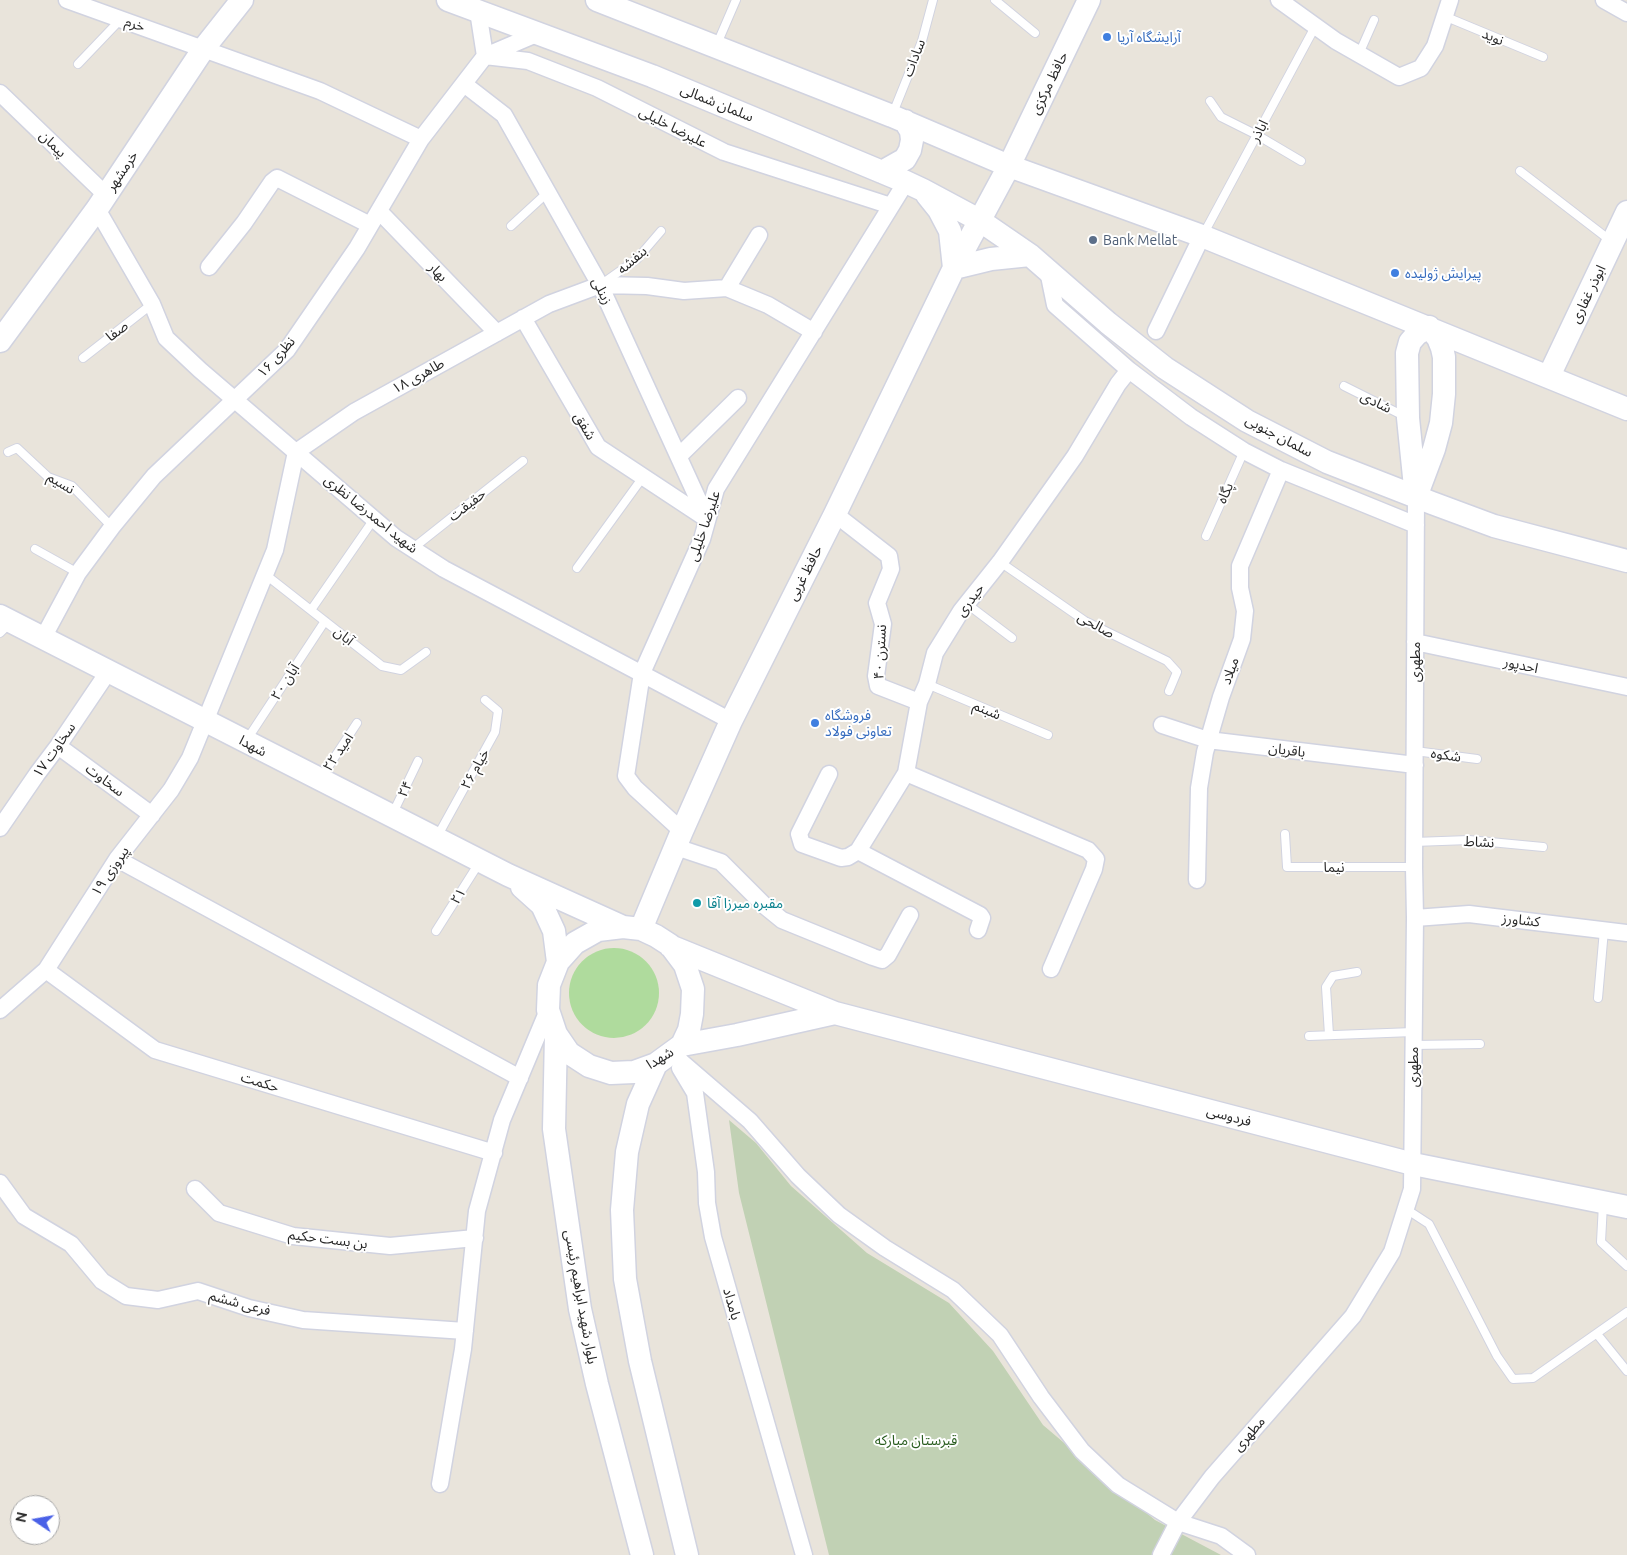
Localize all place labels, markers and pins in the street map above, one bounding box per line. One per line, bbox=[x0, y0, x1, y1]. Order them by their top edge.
place label: آرایشگاه آریا bbox=[1117, 29, 1181, 45]
marker: آرایشگاه آریا bbox=[1101, 31, 1113, 43]
place label: Bank Mellat bbox=[1103, 232, 1177, 248]
marker: Bank Mellat bbox=[1087, 234, 1099, 246]
place label: پیرایش ژولیده bbox=[1405, 265, 1481, 281]
marker: پیرایش ژولیده bbox=[1389, 267, 1401, 279]
place label: فروشگاه تعاونی فولاد bbox=[825, 707, 892, 740]
marker: فروشگاه تعاونی فولاد bbox=[809, 717, 821, 729]
place label: مقبره میرزا آقا bbox=[707, 895, 783, 911]
marker: مقبره میرزا آقا bbox=[691, 897, 703, 909]

